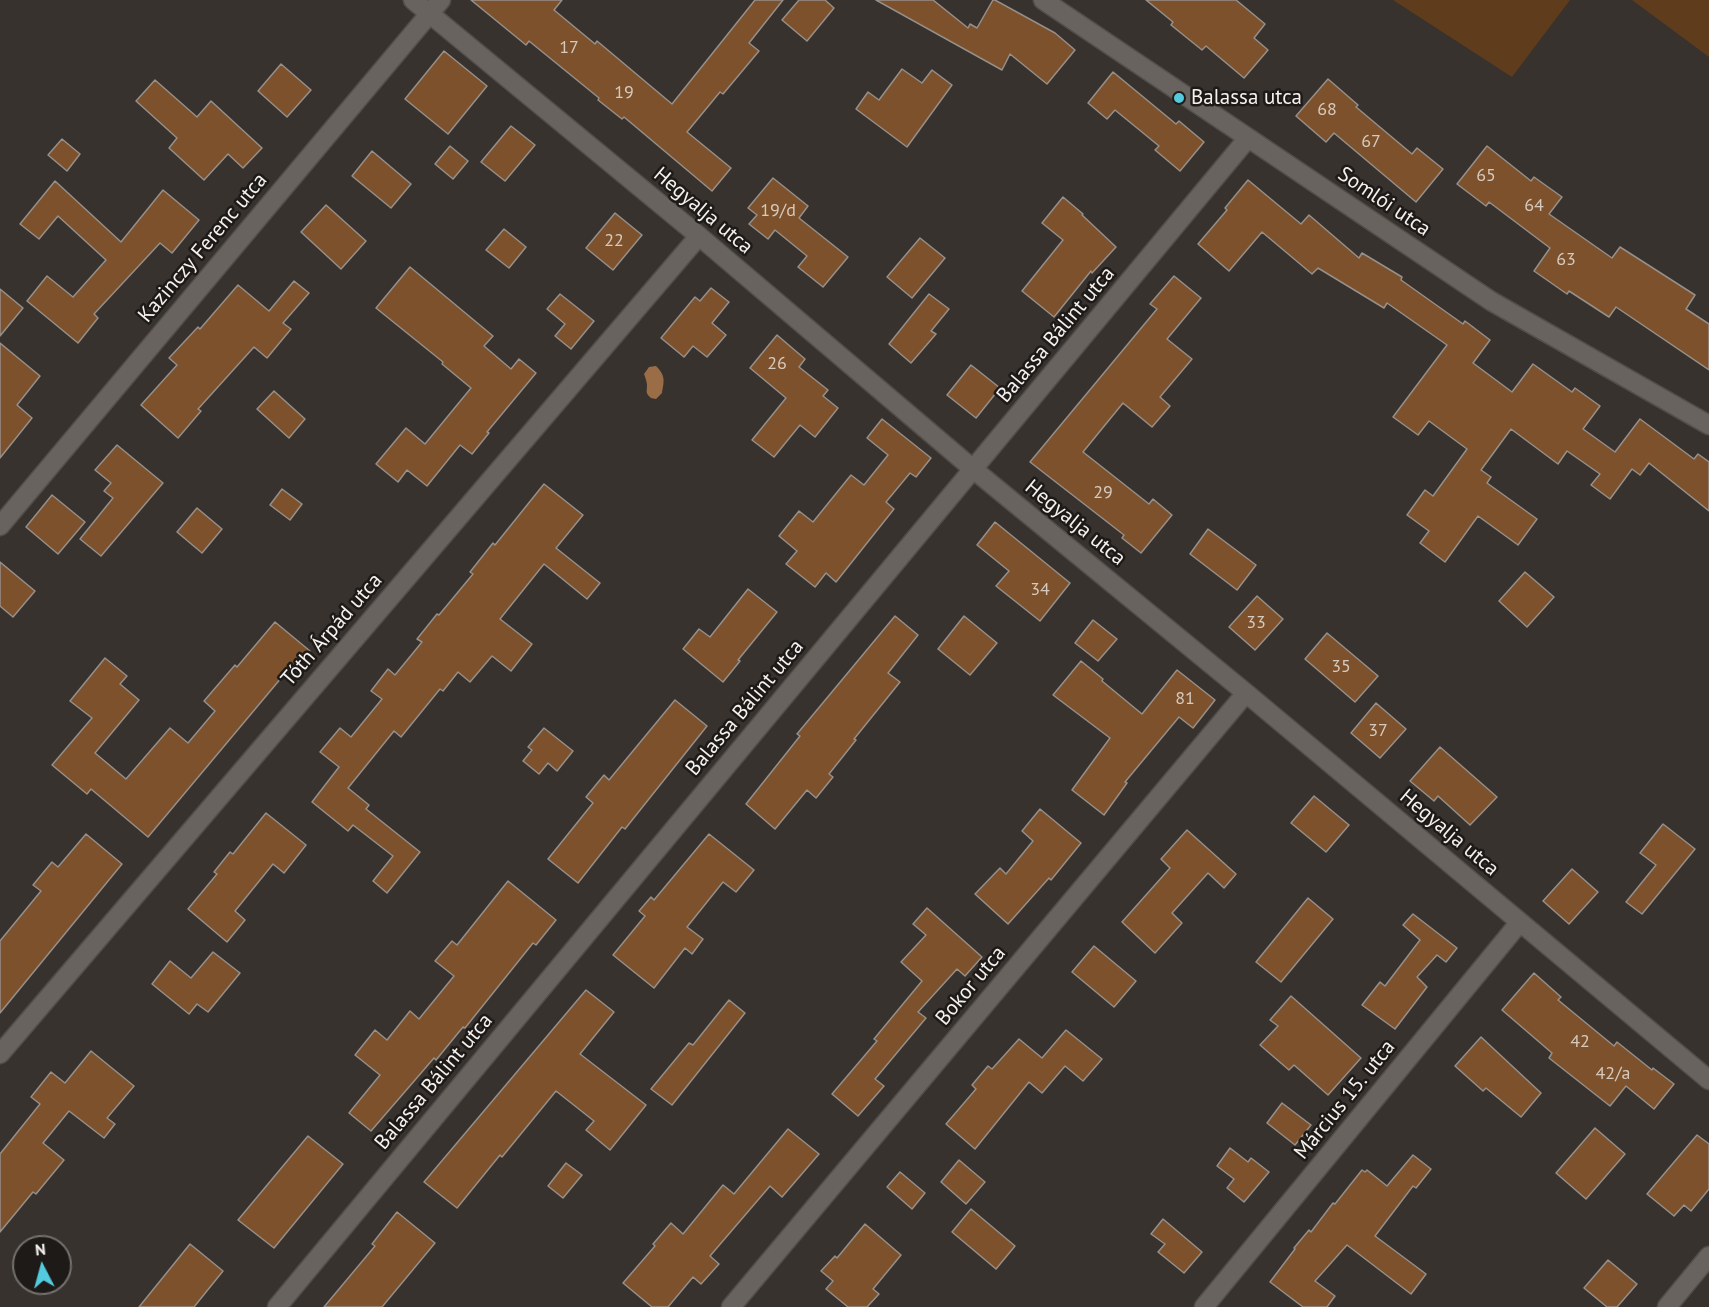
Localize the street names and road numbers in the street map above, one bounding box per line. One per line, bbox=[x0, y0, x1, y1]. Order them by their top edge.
street label: Hegyalja utca bbox=[648, 162, 758, 260]
street label: Somlói utca bbox=[1333, 162, 1435, 242]
street label: Kazinczy Ferenc utca bbox=[133, 168, 273, 328]
street label: Balassa Bálint utca bbox=[992, 262, 1120, 408]
street label: Hegyalja utca bbox=[1020, 475, 1130, 571]
street label: Tóth Árpád utca bbox=[276, 569, 388, 691]
street label: Balassa Bálint utca bbox=[681, 635, 809, 781]
street label: Hegyalja utca bbox=[1394, 784, 1504, 882]
street label: Bokor utca bbox=[931, 941, 1011, 1031]
street label: Balassa Bálint utca bbox=[370, 1009, 498, 1155]
street label: Március 15. utca bbox=[1289, 1035, 1401, 1165]

